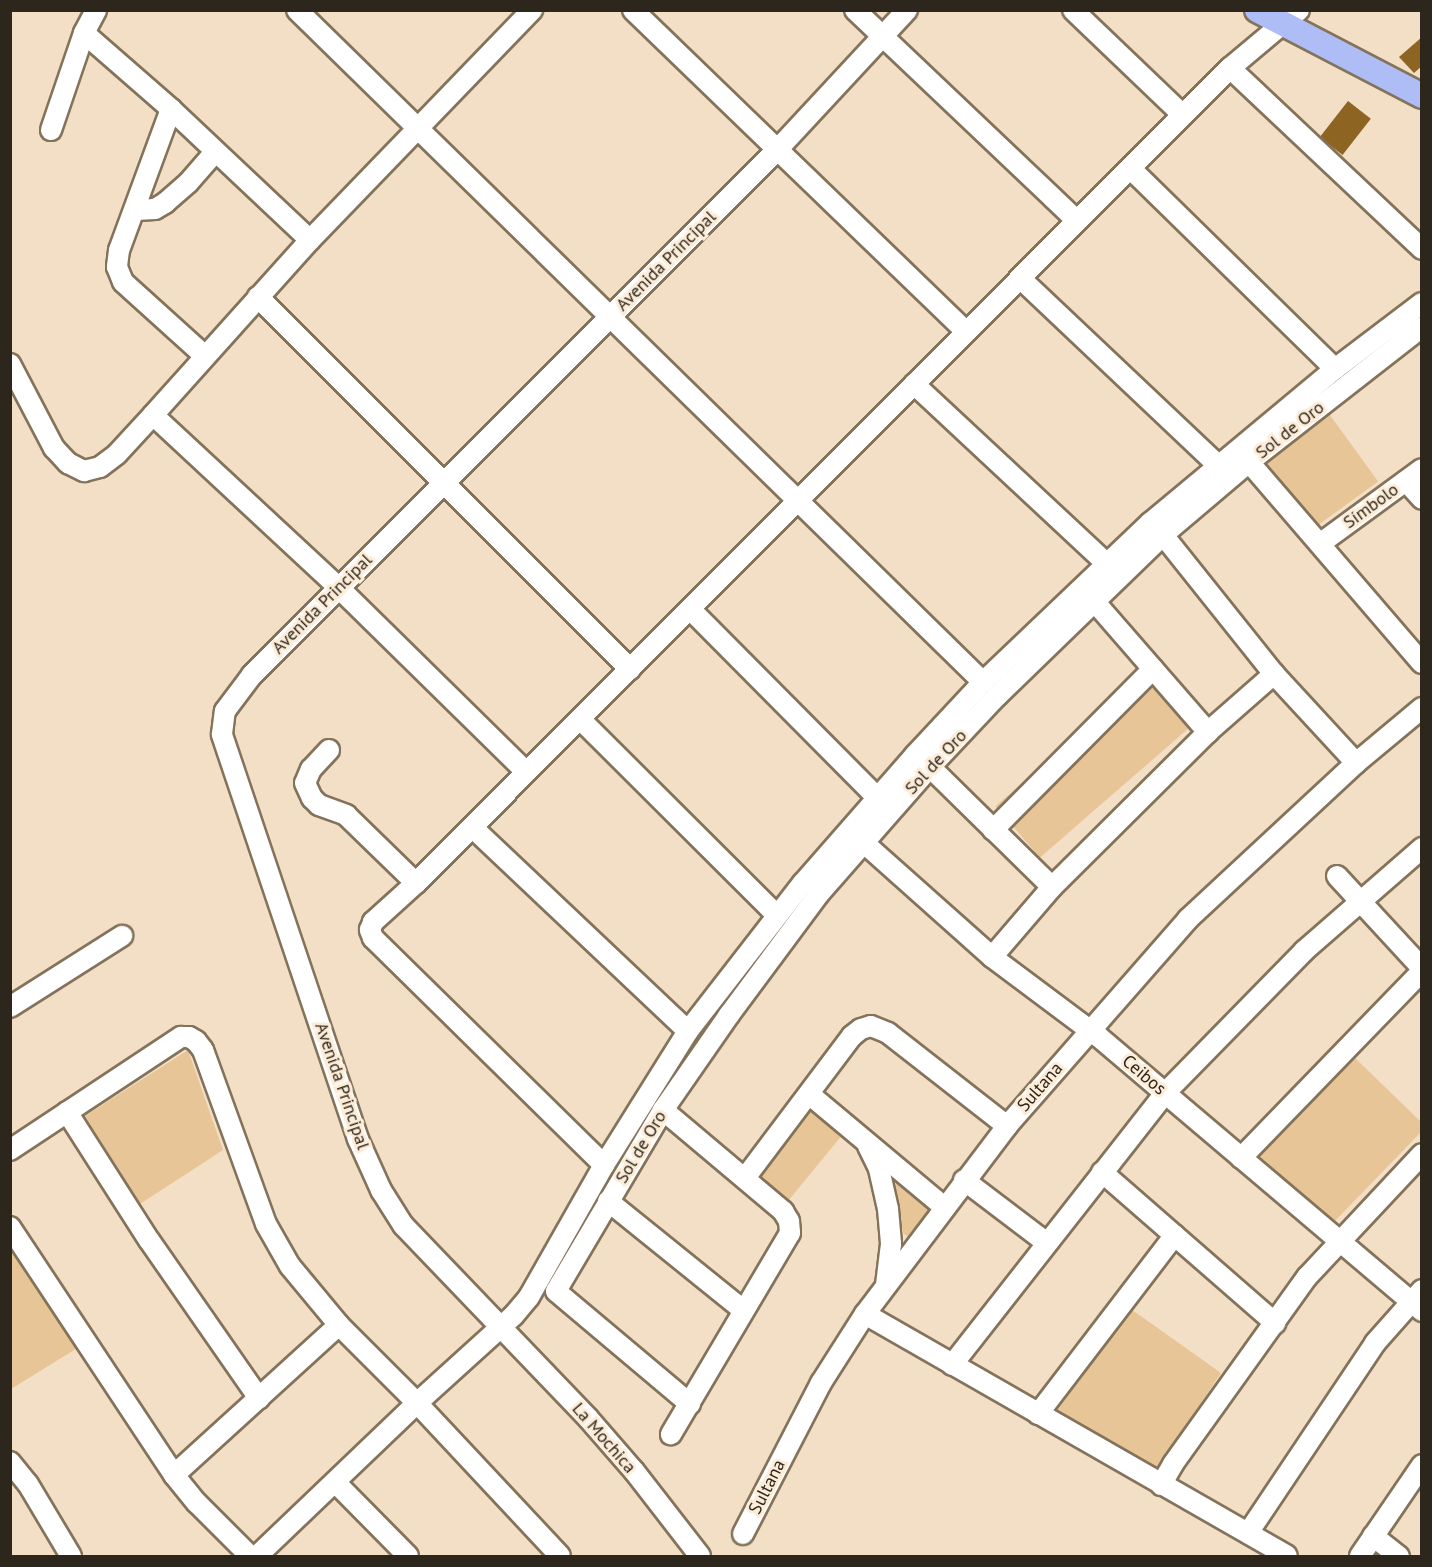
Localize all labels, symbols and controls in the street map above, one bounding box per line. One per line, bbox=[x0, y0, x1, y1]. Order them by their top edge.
street label: Avenida Principal bbox=[611, 206, 721, 316]
street label: Sol de Oro bbox=[1251, 397, 1329, 463]
street label: Símbolo bbox=[1339, 479, 1403, 533]
street label: Avenida Principal bbox=[267, 549, 377, 659]
street label: Sol de Oro bbox=[900, 725, 972, 799]
street label: Avenida Principal bbox=[310, 1020, 374, 1152]
street label: Ceibos bbox=[1118, 1050, 1170, 1100]
street label: Sultana bbox=[1013, 1058, 1067, 1116]
street label: Sol de Oro bbox=[611, 1107, 671, 1187]
street label: La Mochica bbox=[568, 1398, 640, 1478]
street label: Sultana bbox=[744, 1456, 790, 1518]

